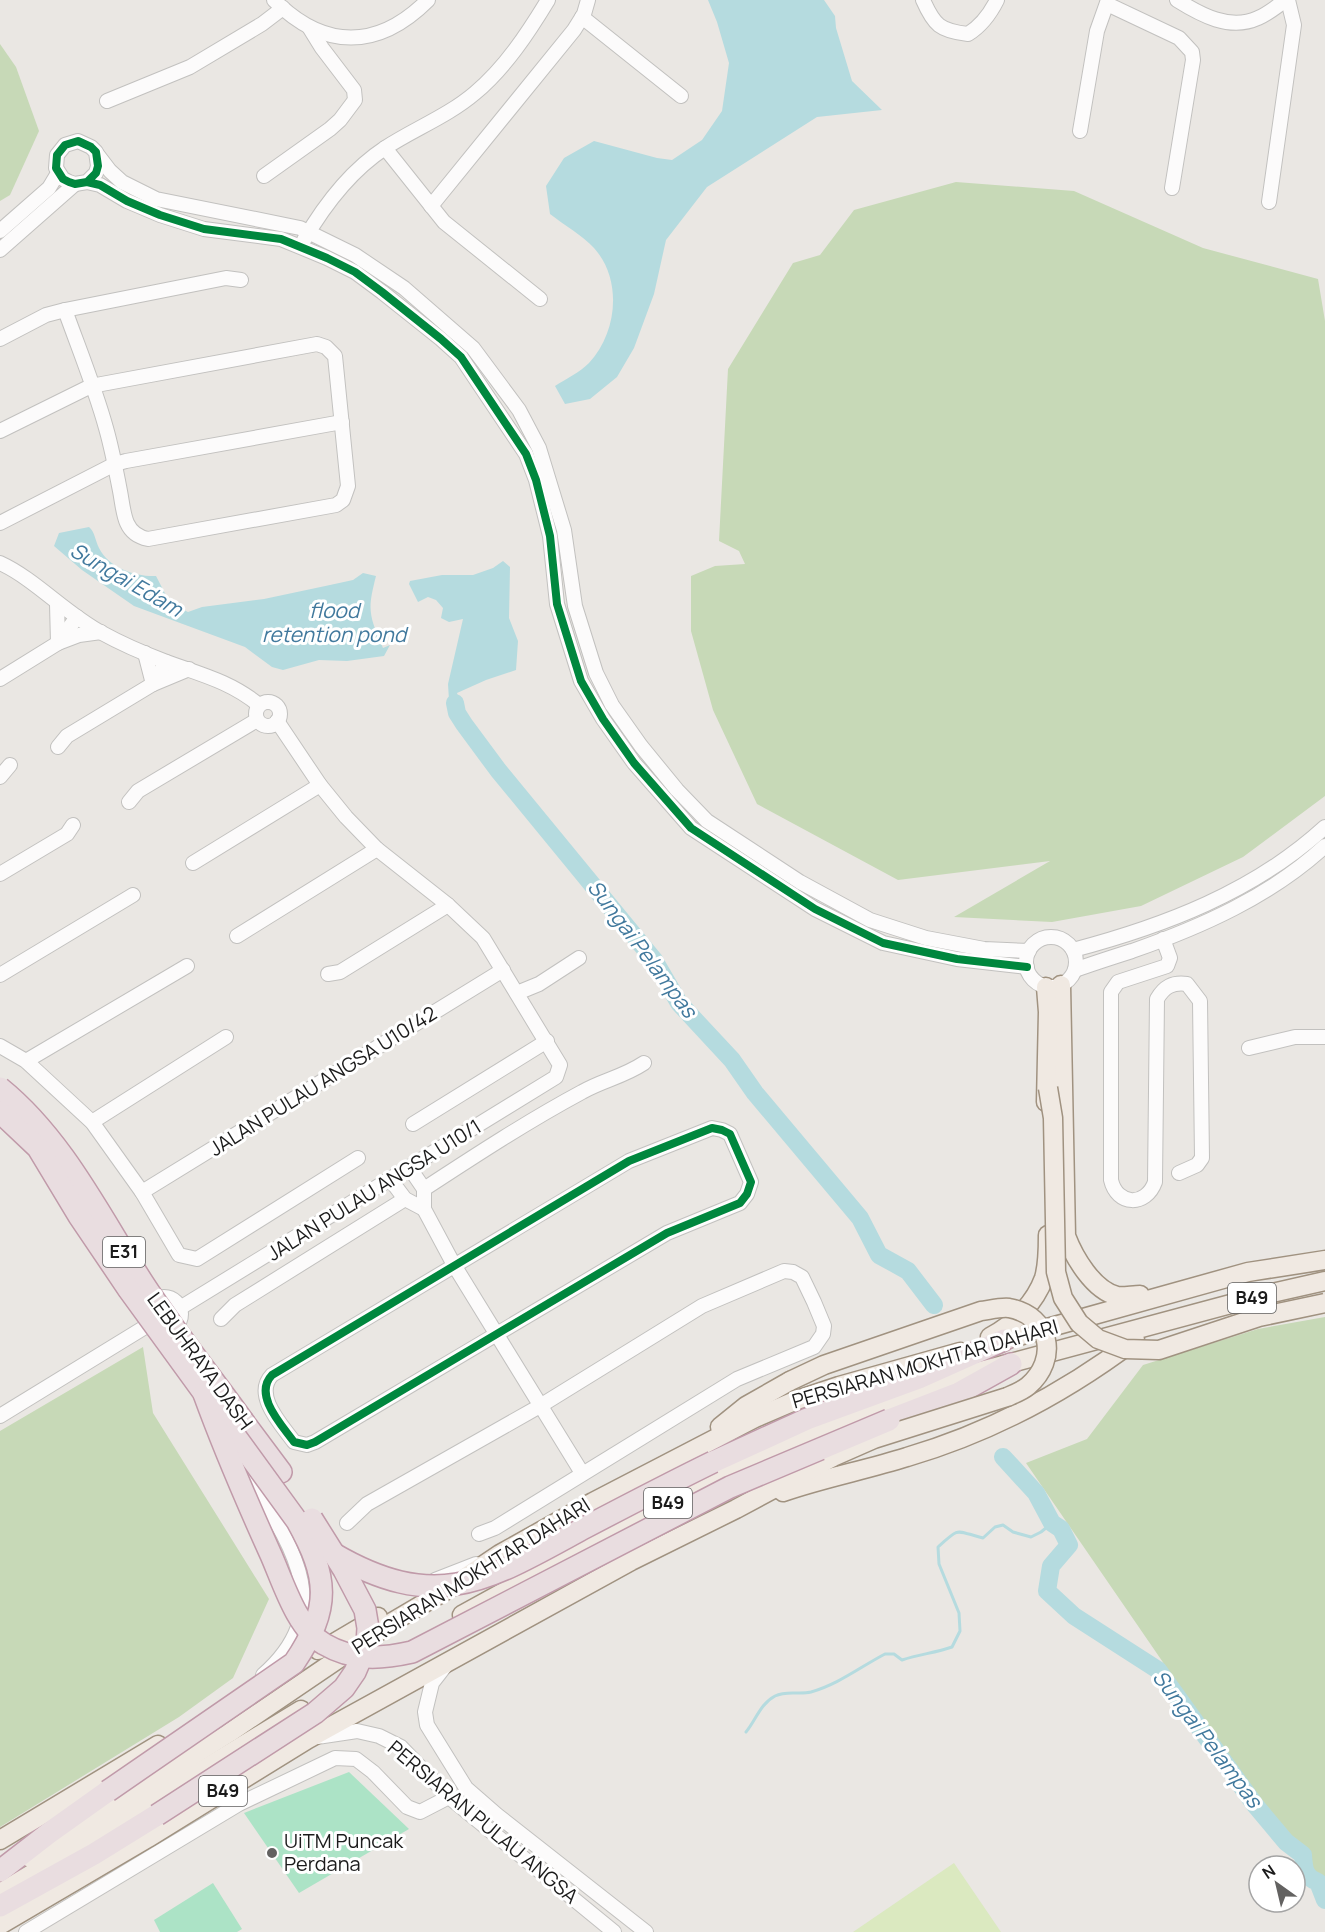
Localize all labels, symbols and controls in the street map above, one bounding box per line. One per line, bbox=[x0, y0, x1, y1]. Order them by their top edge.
water label: Sungai Edam bbox=[65, 536, 189, 623]
water label: flood retention pond bbox=[262, 596, 409, 648]
water label: Sungai Pelampas bbox=[582, 874, 705, 1024]
street label: JALAN PULAU ANGSA U10/42 bbox=[204, 999, 441, 1162]
street label: JALAN PULAU ANGSA U10/1 bbox=[262, 1112, 486, 1267]
road number: E31 bbox=[103, 1237, 145, 1267]
road number: B49 bbox=[1228, 1283, 1276, 1313]
street label: LEBUHRAYA DASH bbox=[141, 1287, 259, 1435]
street label: PERSIARAN MOKHTAR DAHARI bbox=[789, 1313, 1061, 1414]
road number: B49 bbox=[644, 1488, 692, 1518]
street label: PERSIARAN MOKHTAR DAHARI bbox=[347, 1491, 595, 1660]
water label: Sungai Pelampas bbox=[1147, 1664, 1270, 1814]
street label: PERSIARAN PULAU ANGSA bbox=[382, 1734, 584, 1910]
road number: B49 bbox=[199, 1776, 247, 1806]
place label: UiTM Puncak Perdana bbox=[284, 1827, 404, 1877]
marker: UiTM Puncak Perdana bbox=[265, 1846, 279, 1860]
north arrow bbox=[1247, 1854, 1307, 1914]
text: N bbox=[1258, 1859, 1280, 1884]

